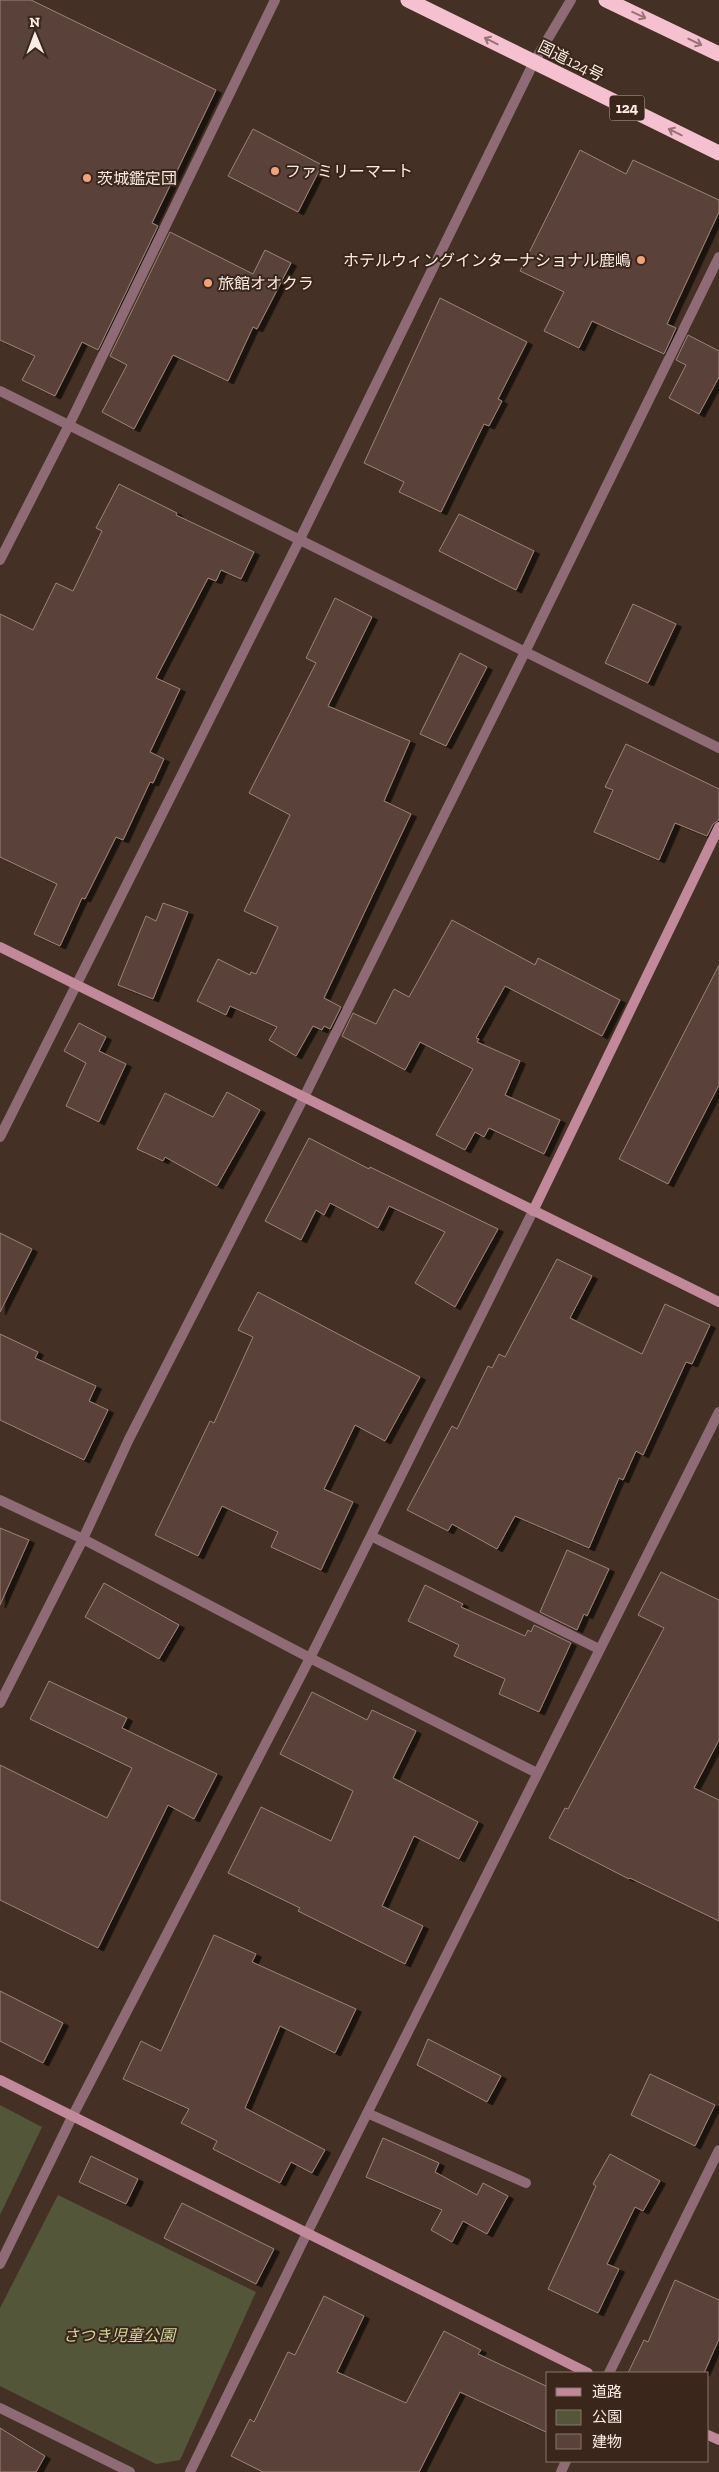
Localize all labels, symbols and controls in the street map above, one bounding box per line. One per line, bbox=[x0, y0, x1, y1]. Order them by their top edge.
north arrow bbox=[10, 10, 60, 60]
one-way arrow bbox=[631, 11, 646, 21]
text: N bbox=[29, 14, 41, 31]
one-way arrow bbox=[483, 36, 498, 46]
street label: 国道124号 bbox=[535, 37, 607, 85]
one-way arrow bbox=[687, 38, 702, 48]
road number: 124 bbox=[610, 96, 644, 120]
one-way arrow bbox=[668, 127, 683, 136]
place label: ファミリーマート bbox=[285, 162, 413, 181]
marker: ファミリーマート bbox=[269, 165, 281, 177]
place label: 茨城鑑定団 bbox=[97, 169, 177, 188]
marker: 茨城鑑定団 bbox=[81, 172, 93, 184]
place label: ホテルウィングインターナショナル鹿嶋 bbox=[343, 251, 631, 270]
marker: ホテルウィングインターナショナル鹿嶋 bbox=[635, 254, 647, 266]
place label: 旅館オオクラ bbox=[218, 274, 314, 293]
marker: 旅館オオクラ bbox=[202, 277, 214, 289]
park label: さつき児童公園 bbox=[63, 2326, 177, 2345]
legend bbox=[546, 2372, 709, 2462]
text: 道路 bbox=[592, 2383, 622, 2401]
text: 公園 bbox=[592, 2408, 622, 2426]
text: 建物 bbox=[592, 2433, 622, 2451]

